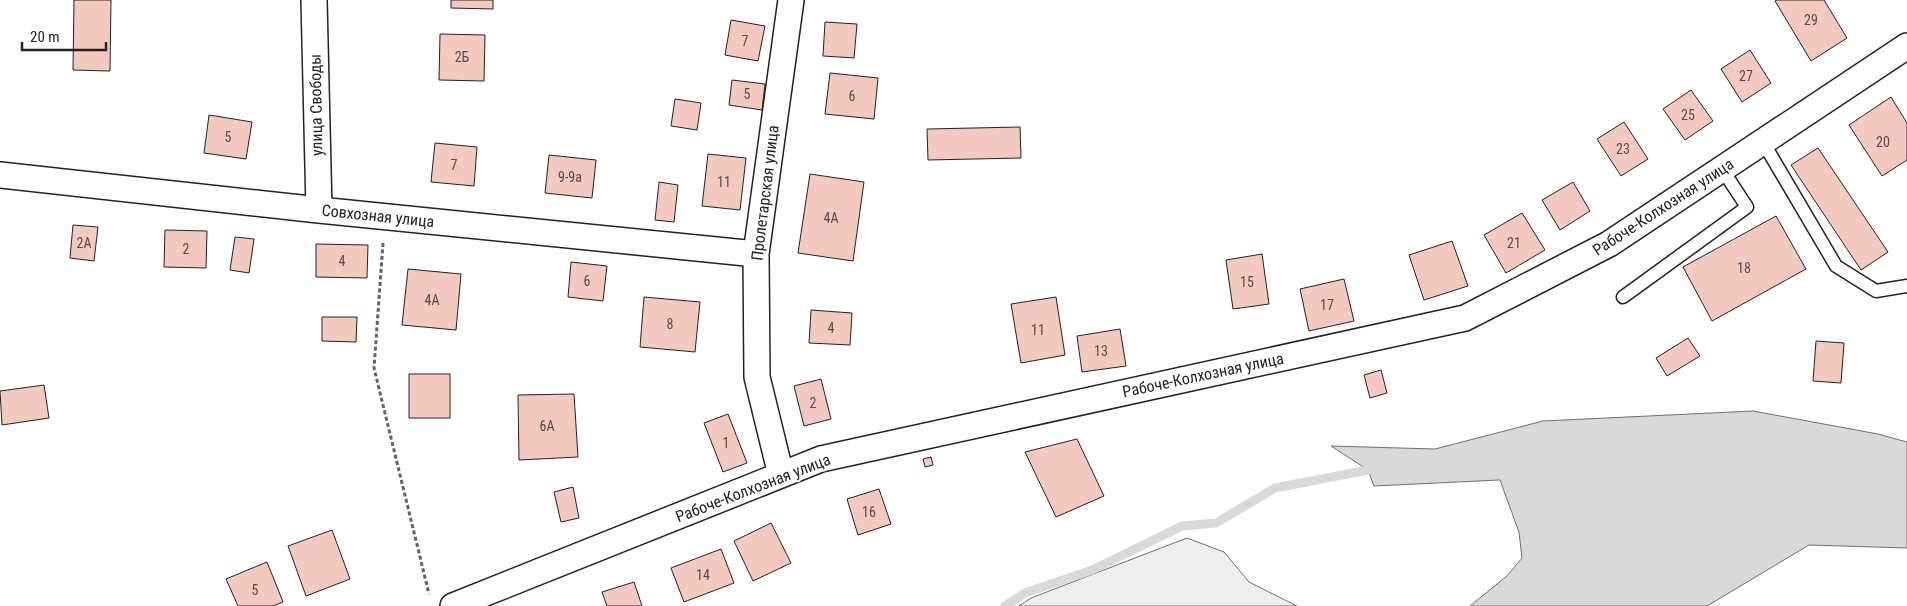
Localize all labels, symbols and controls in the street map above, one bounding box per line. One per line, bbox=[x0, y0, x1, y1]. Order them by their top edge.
house number: 29 bbox=[1804, 12, 1818, 28]
scale bar bbox=[22, 20, 106, 52]
text: 20 m bbox=[30, 28, 60, 46]
house number: 7 bbox=[742, 33, 749, 49]
house number: 2Б bbox=[455, 49, 470, 65]
street label: улица Свободы bbox=[306, 54, 326, 156]
house number: 27 bbox=[1739, 68, 1753, 84]
house number: 5 bbox=[744, 86, 751, 102]
house number: 6 bbox=[849, 88, 856, 104]
house number: 25 bbox=[1681, 107, 1695, 123]
street label: Пролетарская улица bbox=[747, 124, 783, 262]
house number: 5 bbox=[225, 129, 232, 145]
house number: 20 bbox=[1876, 134, 1890, 150]
house number: 23 bbox=[1616, 141, 1630, 157]
street label: Рабоче-Колхозная улица bbox=[1589, 154, 1737, 260]
house number: 7 bbox=[451, 157, 458, 173]
house number: 9-9а bbox=[558, 169, 582, 185]
house number: 11 bbox=[717, 174, 731, 190]
street label: Совхозная улица bbox=[321, 201, 435, 231]
house number: 4А bbox=[824, 210, 838, 226]
house number: 2А bbox=[77, 235, 91, 251]
house number: 21 bbox=[1507, 235, 1521, 251]
house number: 2 bbox=[183, 241, 190, 257]
house number: 4 bbox=[339, 253, 346, 269]
house number: 18 bbox=[1737, 260, 1751, 276]
house number: 6 bbox=[584, 273, 591, 289]
house number: 15 bbox=[1240, 274, 1254, 290]
house number: 4А bbox=[425, 292, 439, 308]
house number: 17 bbox=[1320, 297, 1334, 313]
house number: 8 bbox=[667, 316, 674, 332]
house number: 4 bbox=[828, 320, 835, 336]
house number: 11 bbox=[1031, 322, 1045, 338]
house number: 13 bbox=[1094, 343, 1108, 359]
street label: Рабоче-Колхозная улица bbox=[1121, 349, 1285, 401]
house number: 2 bbox=[810, 395, 817, 411]
house number: 6А bbox=[540, 418, 554, 434]
house number: 1 bbox=[723, 435, 729, 451]
street label: Рабоче-Колхозная улица bbox=[673, 450, 833, 526]
house number: 16 bbox=[862, 504, 876, 520]
house number: 14 bbox=[696, 567, 710, 583]
house number: 5 bbox=[252, 582, 259, 598]

